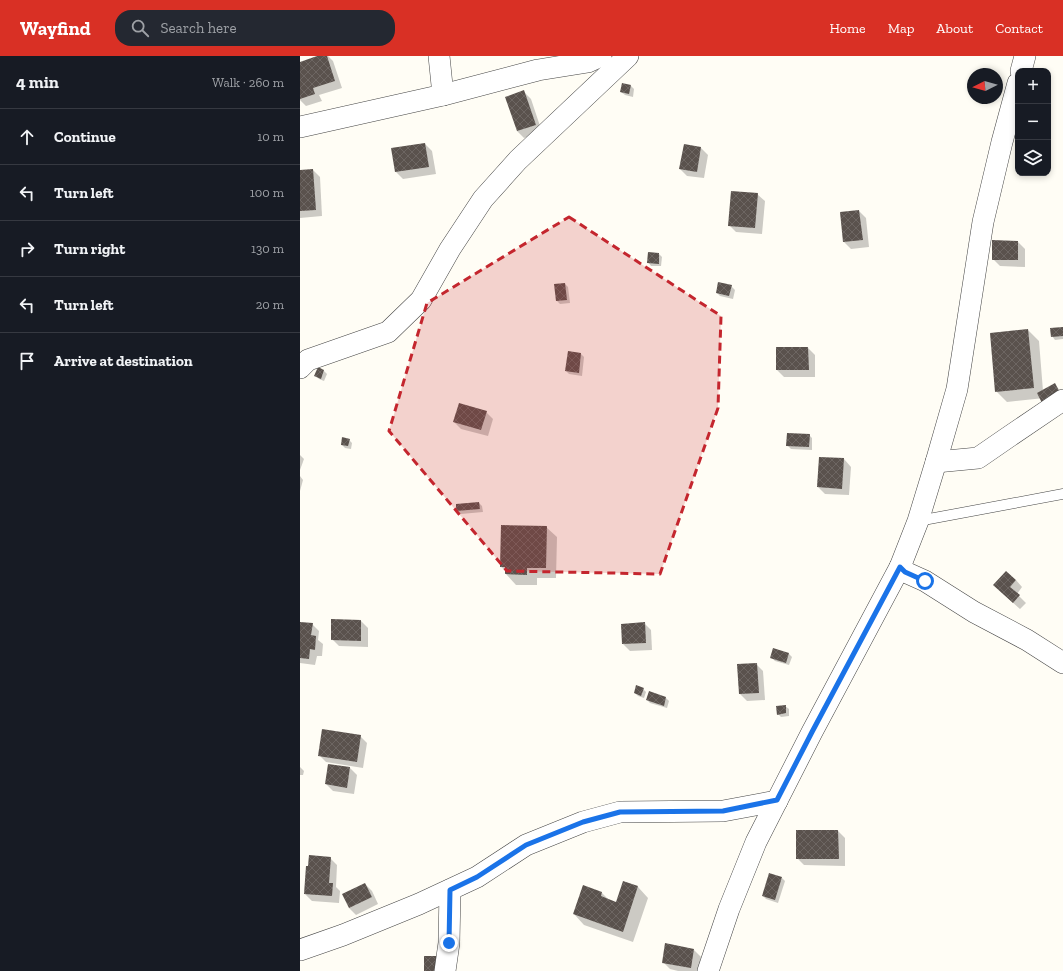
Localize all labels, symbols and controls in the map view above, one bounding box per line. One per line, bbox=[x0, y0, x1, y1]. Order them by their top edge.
search box bbox=[115, 10, 395, 46]
text: Wayfind bbox=[20, 17, 91, 40]
icon: search bbox=[129, 17, 151, 39]
text: Search here bbox=[161, 19, 237, 37]
text: Home bbox=[830, 20, 866, 37]
text: Map bbox=[888, 20, 914, 37]
text: About bbox=[936, 20, 973, 37]
text: Contact bbox=[995, 20, 1043, 37]
north arrow bbox=[967, 68, 1003, 104]
map controls bbox=[1015, 68, 1051, 176]
button: + bbox=[1015, 68, 1051, 104]
text: 4 min bbox=[16, 72, 59, 92]
text: Walk · 260 m bbox=[212, 75, 284, 90]
button: − bbox=[1015, 104, 1051, 140]
icon: ahead bbox=[16, 126, 38, 148]
text: Continue bbox=[54, 128, 116, 146]
text: 10 m bbox=[257, 129, 284, 144]
button: layers bbox=[1015, 140, 1051, 176]
icon: left bbox=[16, 182, 38, 204]
text: Turn left bbox=[54, 184, 114, 202]
text: 100 m bbox=[250, 185, 284, 200]
icon: right bbox=[16, 238, 38, 260]
text: Turn right bbox=[54, 240, 125, 258]
text: 130 m bbox=[251, 241, 284, 256]
icon: left bbox=[16, 294, 38, 316]
text: Turn left bbox=[54, 296, 114, 314]
text: 20 m bbox=[256, 297, 284, 312]
icon: arrive bbox=[16, 350, 38, 372]
text: Arrive at destination bbox=[54, 352, 193, 370]
route start bbox=[916, 572, 934, 590]
route end bbox=[440, 934, 458, 952]

